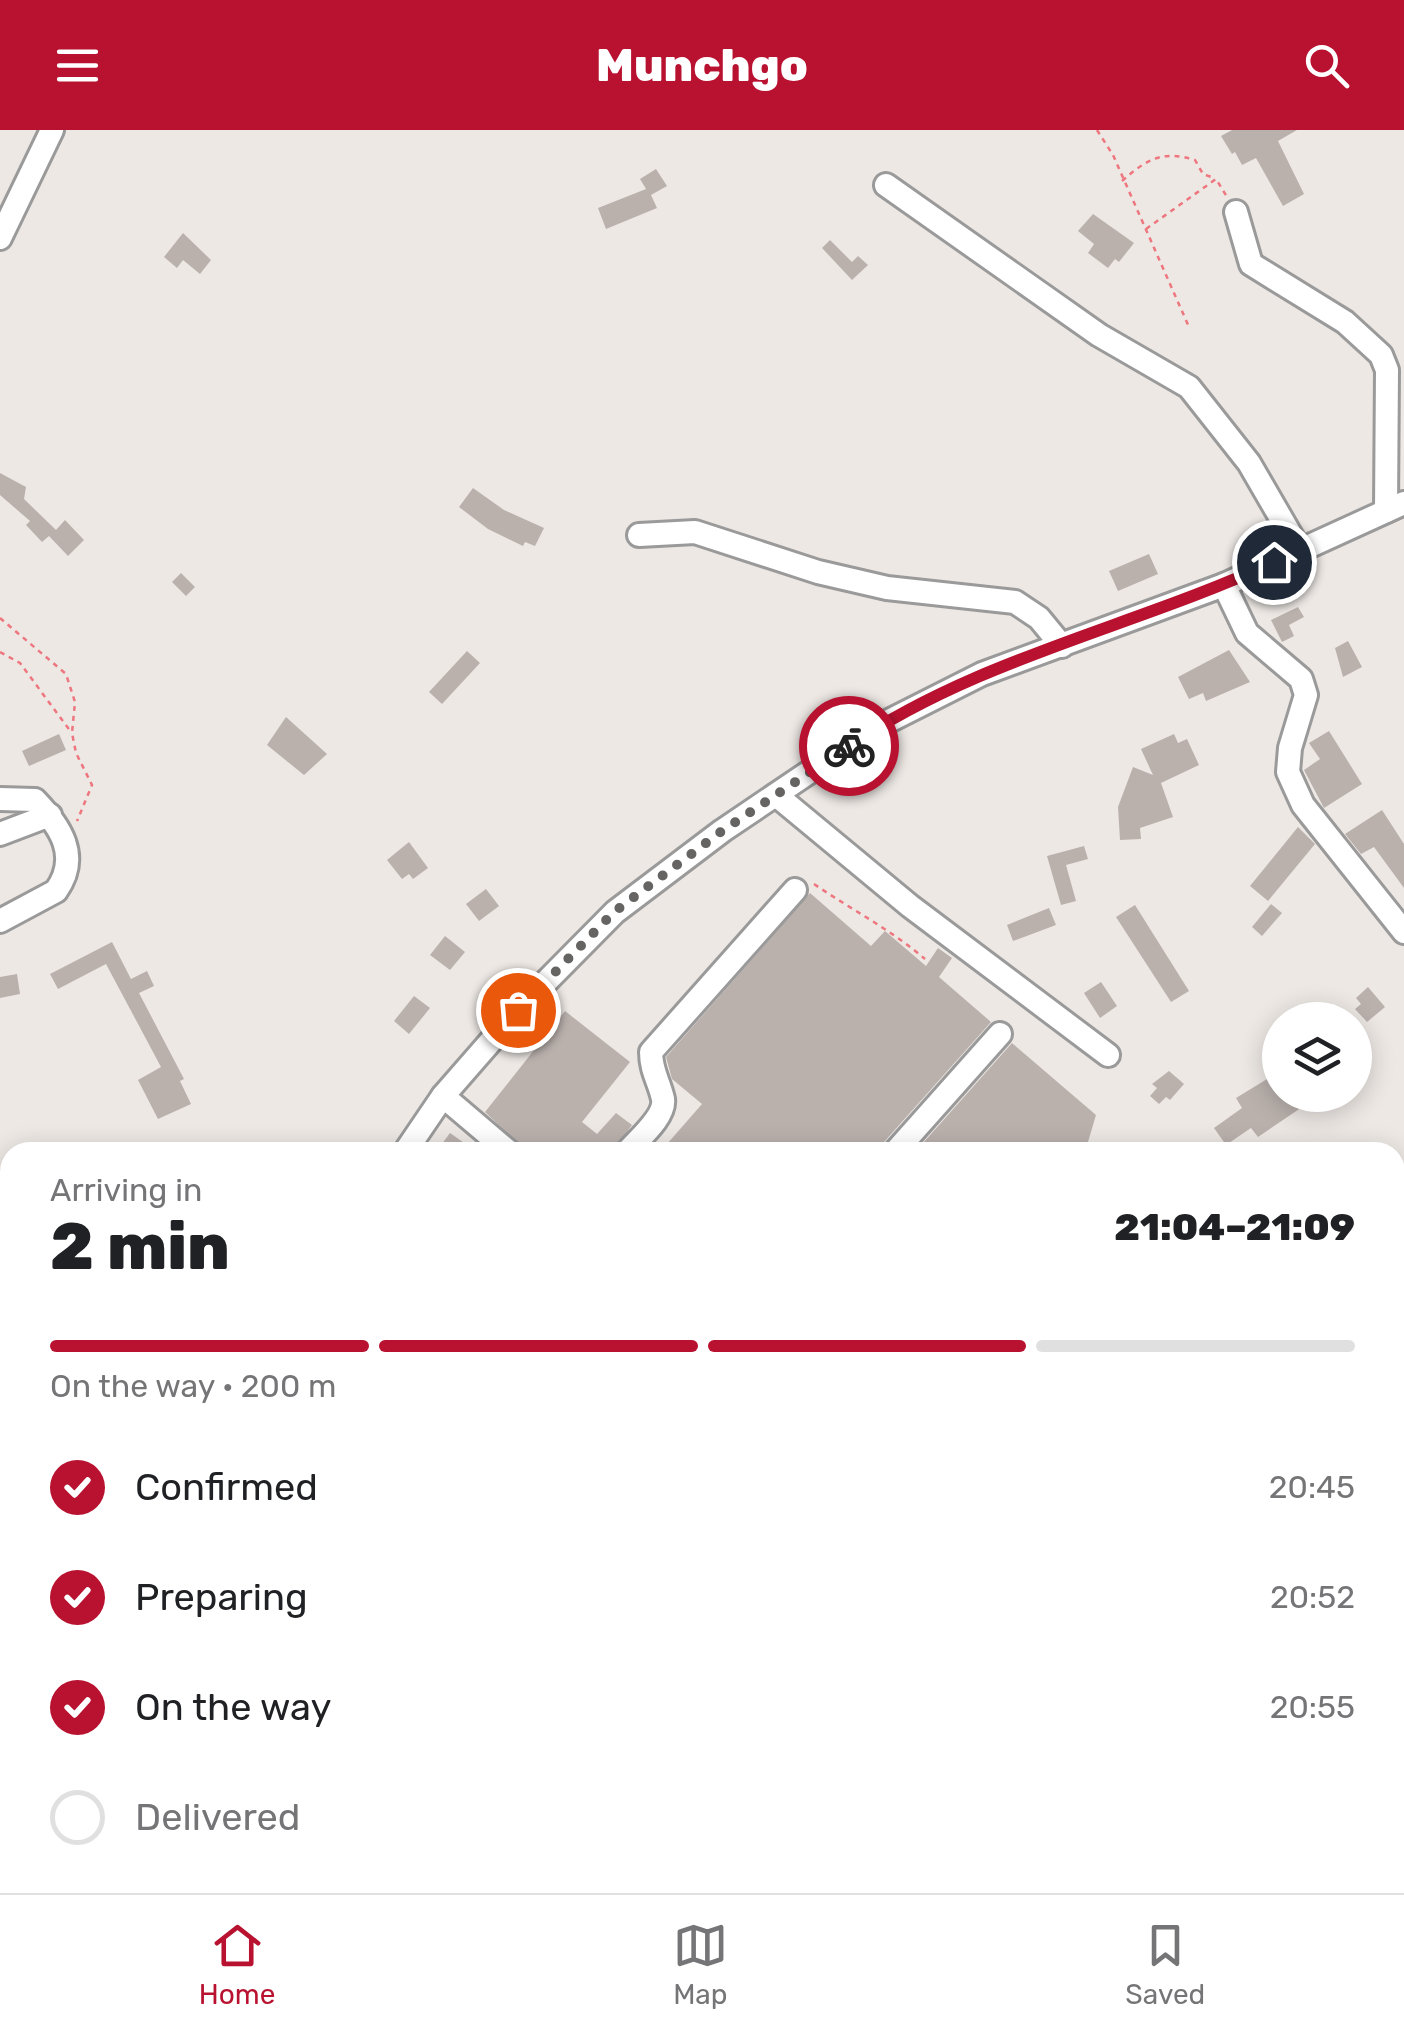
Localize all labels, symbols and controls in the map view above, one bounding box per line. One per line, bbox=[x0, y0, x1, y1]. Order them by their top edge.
icon: menu bbox=[50, 38, 105, 93]
icon: search bbox=[1299, 38, 1354, 93]
text: Munchgo bbox=[596, 39, 808, 92]
pin bbox=[1232, 520, 1317, 605]
icon: home bbox=[1247, 535, 1302, 590]
courier bbox=[799, 696, 899, 796]
icon: bike bbox=[822, 719, 877, 774]
pin bbox=[476, 968, 561, 1053]
icon: bag bbox=[491, 983, 546, 1038]
map controls bbox=[1262, 1002, 1372, 1112]
button: layers bbox=[1262, 1002, 1372, 1112]
text: Arriving in bbox=[50, 1171, 202, 1209]
text: 21:04–21:09 bbox=[1114, 1204, 1355, 1250]
text: 2 min bbox=[50, 1208, 230, 1285]
text: On the way · 200 m bbox=[50, 1367, 337, 1405]
icon: check bbox=[50, 1460, 105, 1515]
text: Confirmed bbox=[135, 1464, 318, 1510]
text: 20:45 bbox=[1269, 1468, 1355, 1506]
icon: check bbox=[50, 1570, 105, 1625]
text: Preparing bbox=[135, 1574, 308, 1620]
text: 20:52 bbox=[1270, 1578, 1355, 1616]
icon: check bbox=[50, 1680, 105, 1735]
text: On the way bbox=[135, 1684, 331, 1730]
text: 20:55 bbox=[1270, 1688, 1355, 1726]
text: Delivered bbox=[135, 1794, 300, 1840]
tab: Home bbox=[199, 1918, 275, 2011]
tab: Map bbox=[673, 1918, 728, 2011]
tab: Saved bbox=[1125, 1918, 1205, 2011]

